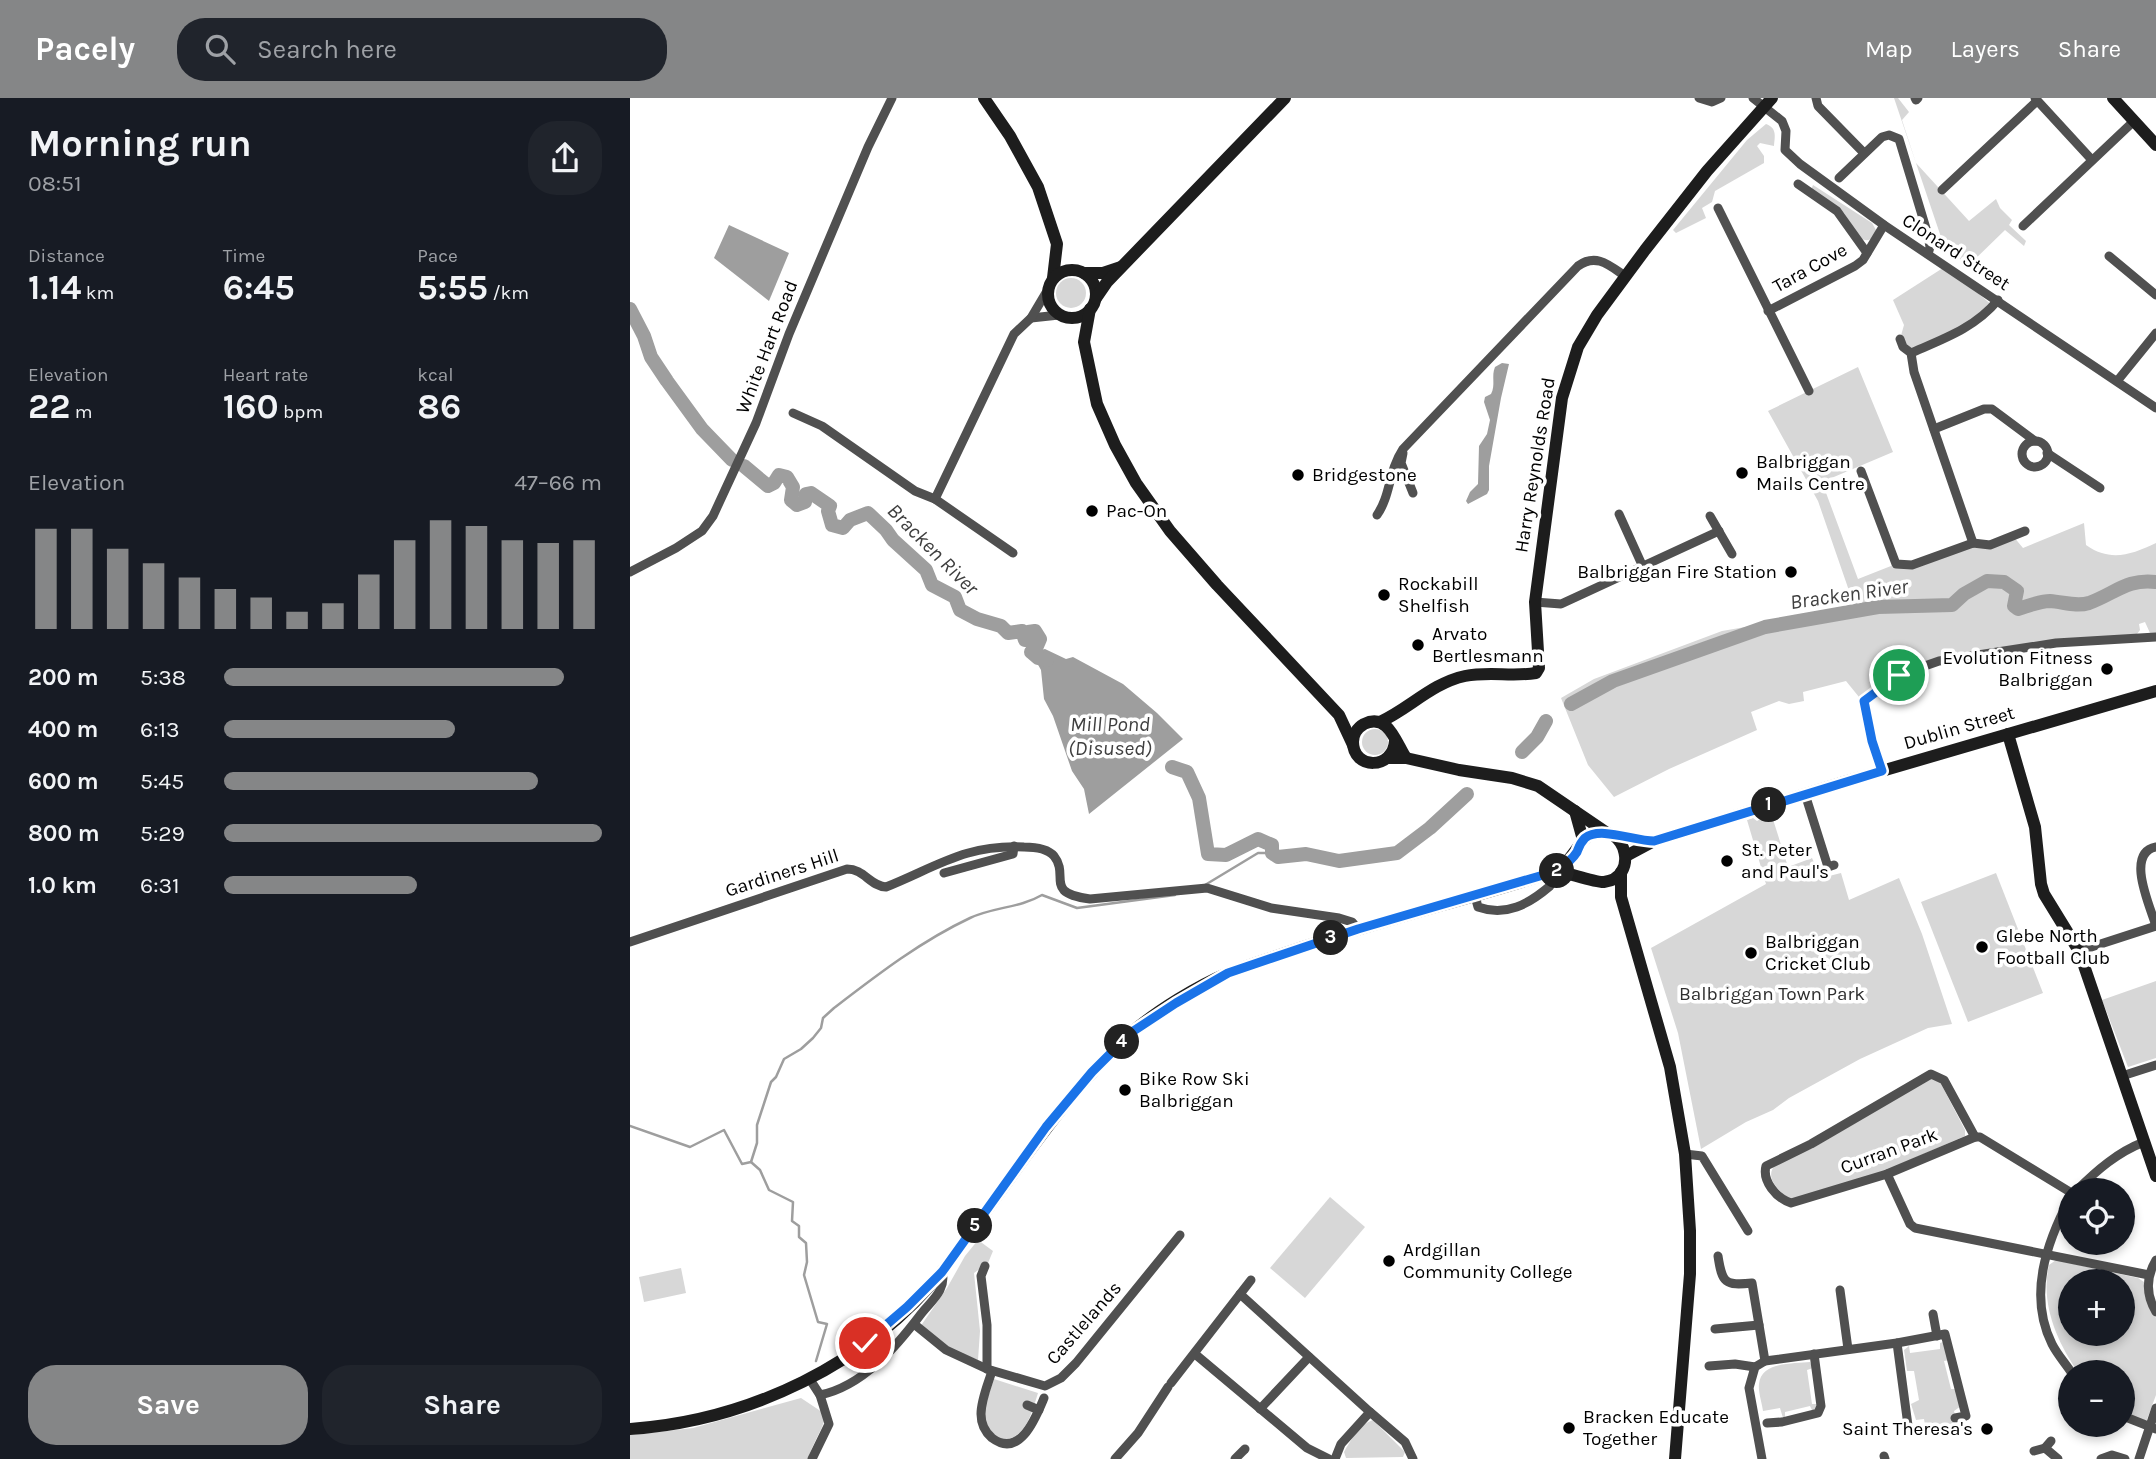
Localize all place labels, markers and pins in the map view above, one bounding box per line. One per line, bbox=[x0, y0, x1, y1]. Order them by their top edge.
place label: Balbriggan Mails Centre bbox=[1756, 451, 1865, 495]
place label: Bridgestone bbox=[1312, 464, 1417, 486]
marker: Balbriggan Mails Centre bbox=[1734, 465, 1750, 481]
marker: Bridgestone bbox=[1290, 467, 1306, 483]
place label: Pac-On bbox=[1106, 500, 1167, 522]
marker: Pac-On bbox=[1084, 503, 1100, 519]
place label: Balbriggan Fire Station bbox=[1577, 561, 1777, 583]
marker: Balbriggan Fire Station bbox=[1783, 564, 1799, 580]
place label: Rockabill Shelfish bbox=[1398, 573, 1479, 617]
marker: Rockabill Shelfish bbox=[1376, 587, 1392, 603]
place label: Arvato Bertlesmann bbox=[1432, 623, 1544, 667]
marker: Arvato Bertlesmann bbox=[1410, 637, 1426, 653]
pin bbox=[1869, 645, 1929, 705]
place label: Evolution Fitness Balbriggan bbox=[1942, 647, 2093, 691]
marker: Evolution Fitness Balbriggan bbox=[2099, 661, 2115, 677]
pin: 1 bbox=[1752, 788, 1786, 822]
place label: St. Peter and Paul's bbox=[1741, 839, 1829, 883]
marker: St. Peter and Paul's bbox=[1719, 853, 1735, 869]
pin: 2 bbox=[1539, 854, 1574, 888]
pin: 3 bbox=[1314, 920, 1348, 956]
place label: Glebe North Football Club bbox=[1996, 925, 2110, 969]
place label: Balbriggan Cricket Club bbox=[1765, 931, 1871, 975]
marker: Glebe North Football Club bbox=[1974, 939, 1990, 955]
marker: Balbriggan Cricket Club bbox=[1743, 945, 1759, 961]
pin: 4 bbox=[1105, 1024, 1140, 1060]
place label: Bike Row Ski Balbriggan bbox=[1139, 1068, 1250, 1112]
marker: Bike Row Ski Balbriggan bbox=[1117, 1082, 1133, 1098]
pin: 5 bbox=[958, 1208, 992, 1244]
place label: Ardgillan Community College bbox=[1403, 1239, 1573, 1283]
marker: Ardgillan Community College bbox=[1381, 1253, 1397, 1269]
pin bbox=[835, 1313, 895, 1373]
place label: Bracken Educate Together bbox=[1583, 1406, 1729, 1450]
place label: Saint Theresa's bbox=[1842, 1418, 1973, 1440]
marker: Bracken Educate Together bbox=[1561, 1420, 1577, 1436]
marker: Saint Theresa's bbox=[1979, 1421, 1995, 1437]

